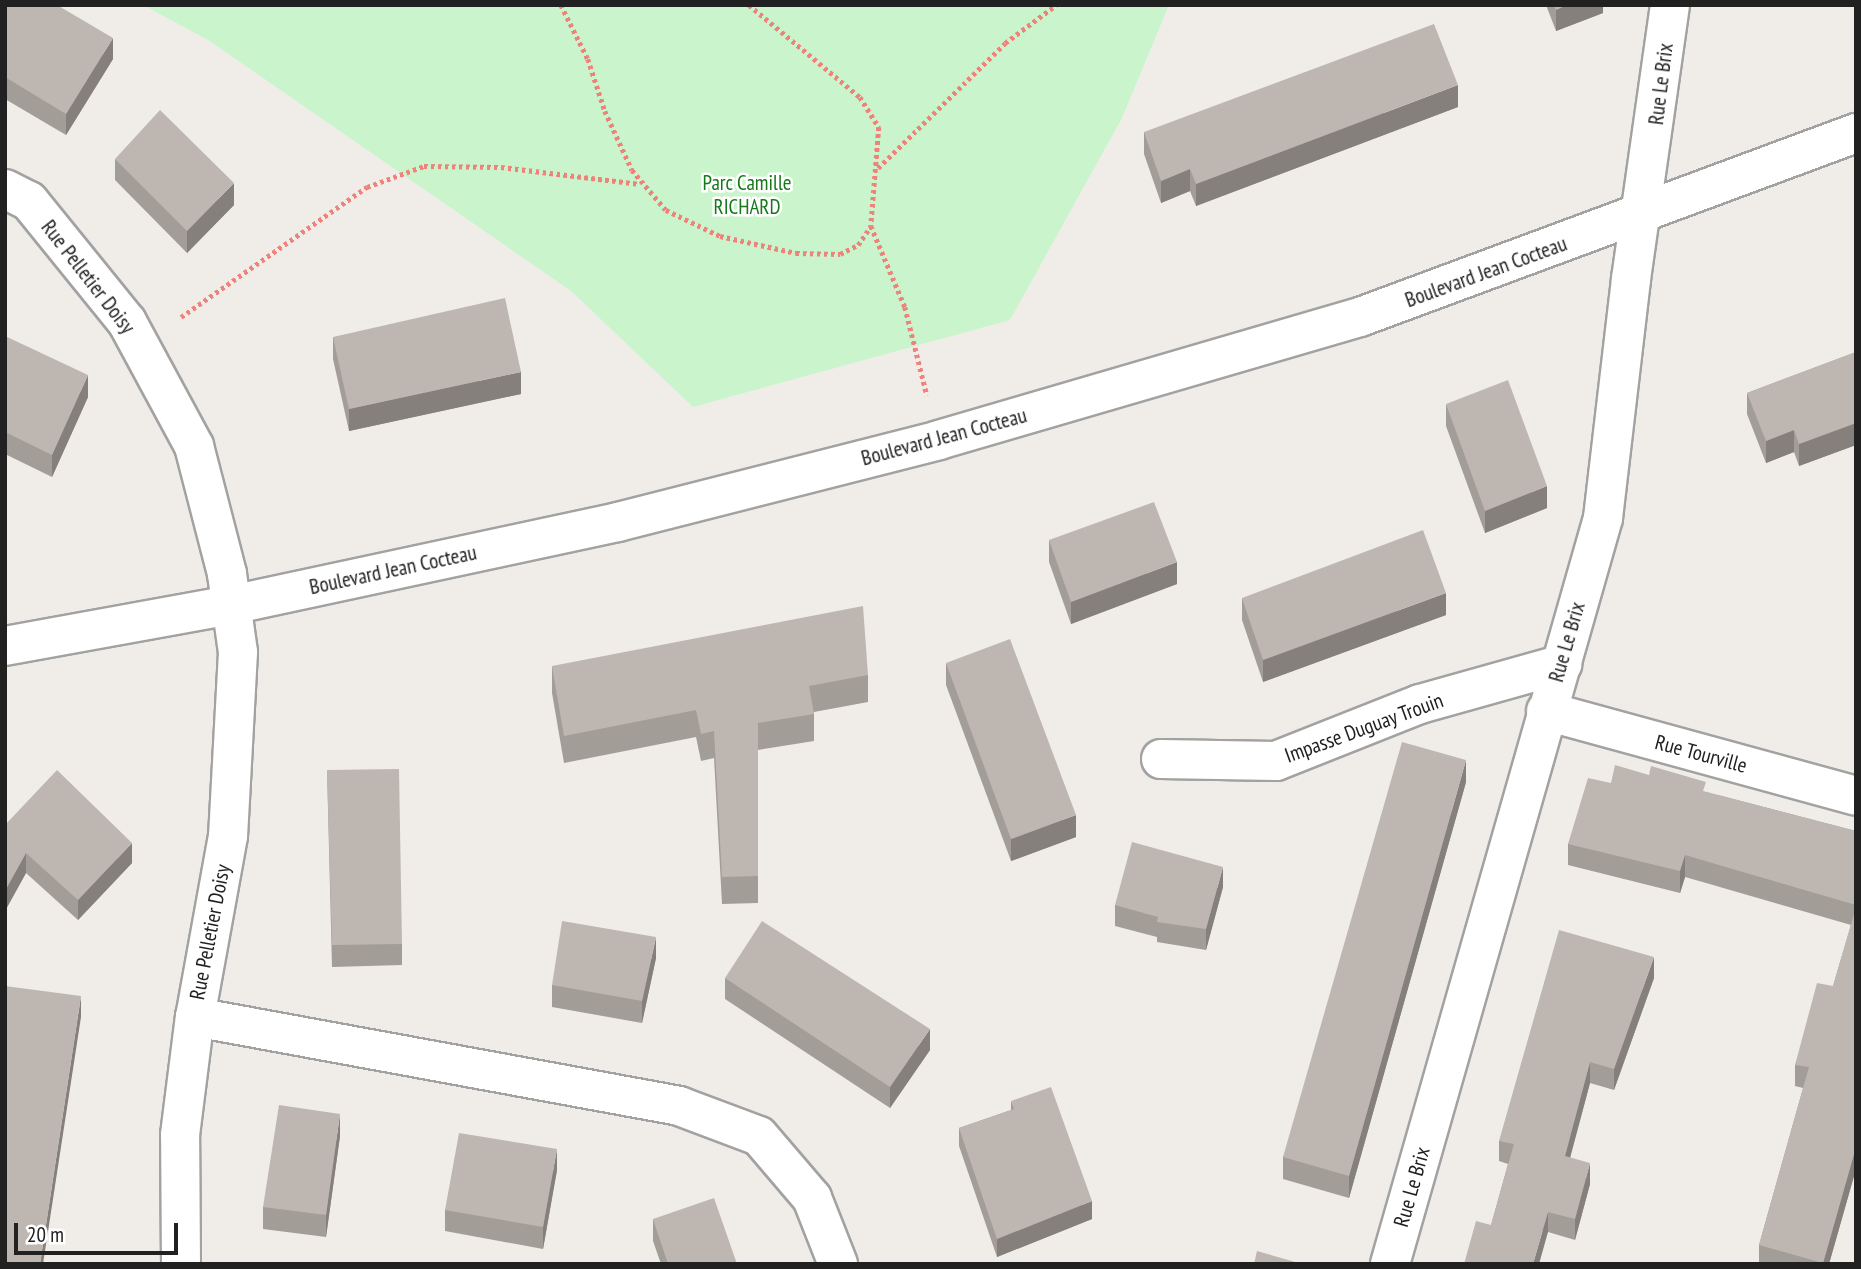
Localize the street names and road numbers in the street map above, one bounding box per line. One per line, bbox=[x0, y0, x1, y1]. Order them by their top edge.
street label: Rue Le Brix bbox=[1643, 42, 1679, 126]
street label: Rue Pelletier Doisy bbox=[36, 215, 140, 339]
street label: Boulevard Jean Cocteau bbox=[1402, 231, 1570, 313]
street label: Boulevard Jean Cocteau bbox=[858, 403, 1030, 471]
street label: Boulevard Jean Cocteau bbox=[307, 540, 479, 600]
street label: Rue Le Brix bbox=[1544, 599, 1590, 685]
street label: Impasse Duguay Trouin bbox=[1281, 687, 1447, 769]
street label: Rue Tourville bbox=[1652, 730, 1750, 778]
street label: Rue Pelletier Doisy bbox=[185, 862, 235, 1002]
street label: Rue Le Brix bbox=[1389, 1144, 1435, 1230]

